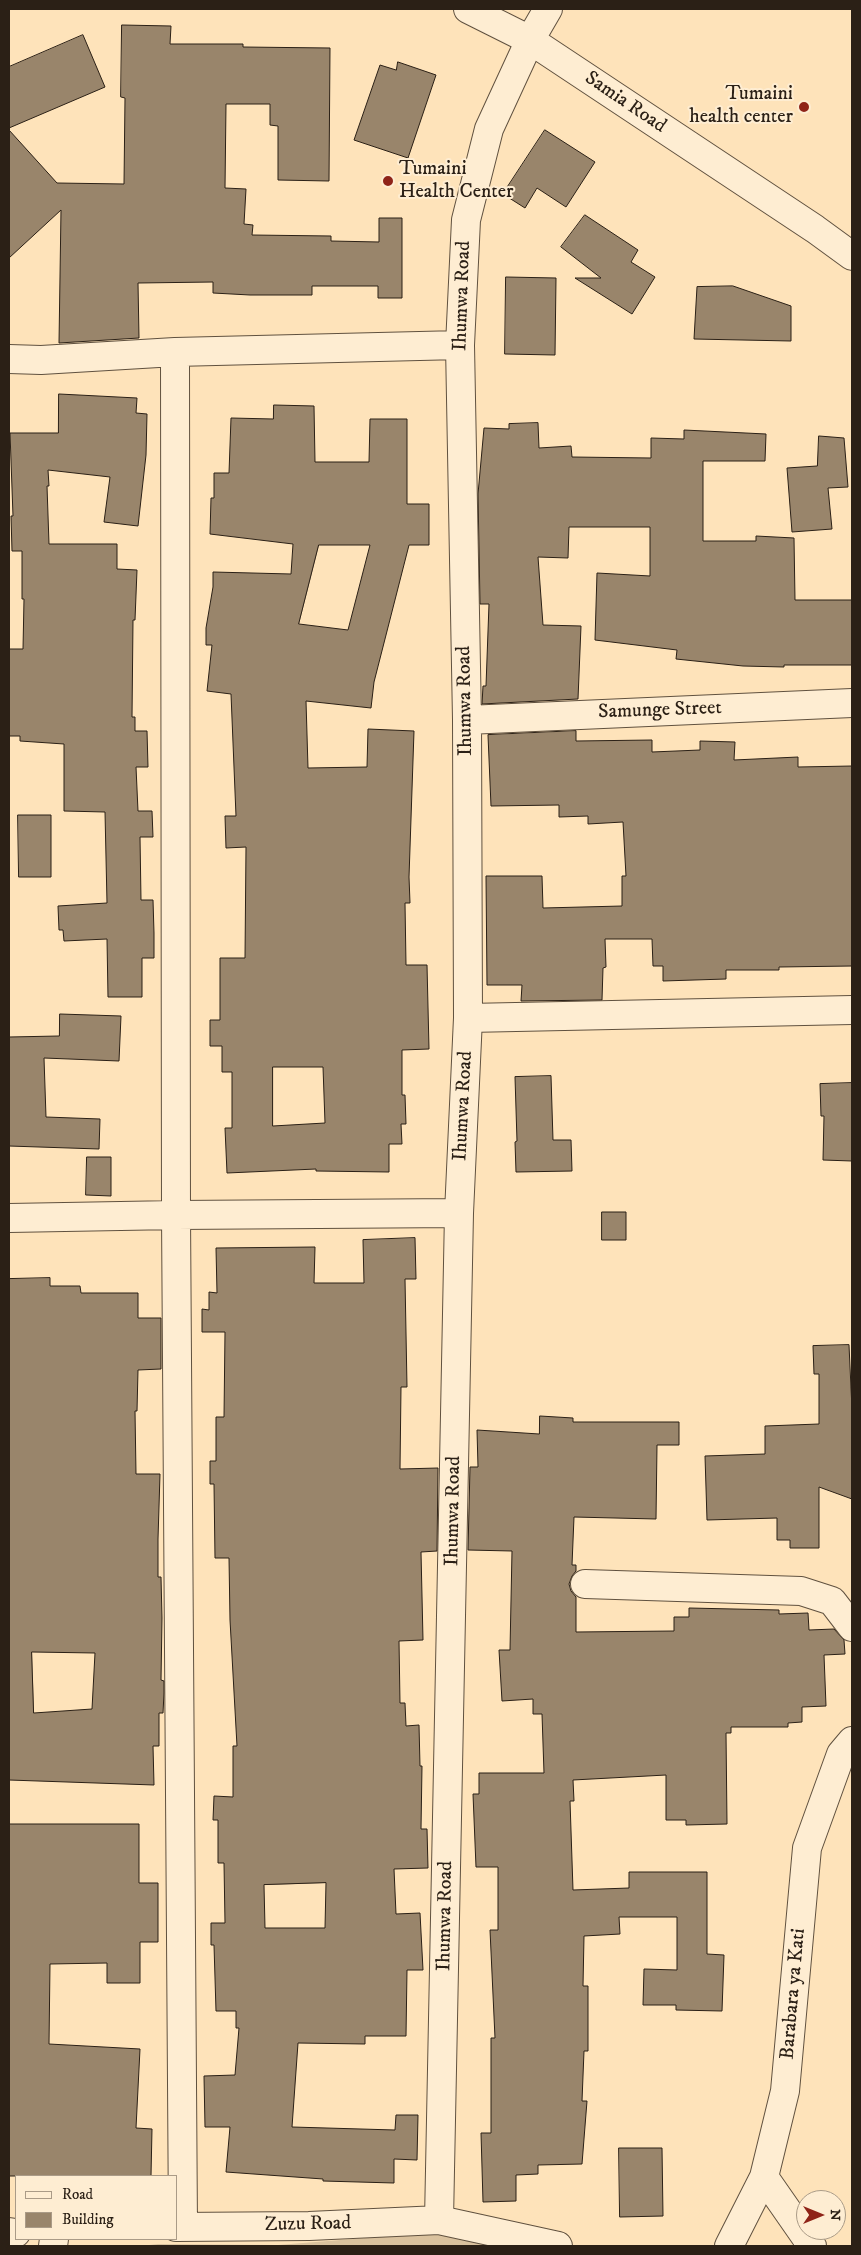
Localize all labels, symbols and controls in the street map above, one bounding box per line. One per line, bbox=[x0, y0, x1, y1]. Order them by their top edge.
street label: Samia Road bbox=[580, 67, 670, 139]
place label: Tumaini health center bbox=[689, 83, 793, 130]
marker: Tumaini health center bbox=[797, 100, 811, 114]
place label: Tumaini Health Center bbox=[399, 158, 513, 205]
marker: Tumaini Health Center bbox=[381, 174, 395, 188]
street label: Ihumwa Road bbox=[449, 241, 477, 351]
street label: Ihumwa Road bbox=[453, 646, 479, 756]
street label: Samunge Street bbox=[598, 697, 722, 725]
street label: Ihumwa Road bbox=[449, 1050, 479, 1162]
street label: Ihumwa Road bbox=[441, 1456, 467, 1566]
street label: Ihumwa Road bbox=[433, 1861, 459, 1971]
street label: Barabara ya Kati bbox=[776, 1927, 812, 2061]
legend bbox=[15, 2175, 178, 2240]
text: Road bbox=[62, 2185, 93, 2204]
north arrow bbox=[796, 2190, 846, 2240]
text: N bbox=[826, 2209, 844, 2221]
text: Building bbox=[62, 2210, 114, 2229]
street label: Zuzu Road bbox=[265, 2212, 351, 2238]

